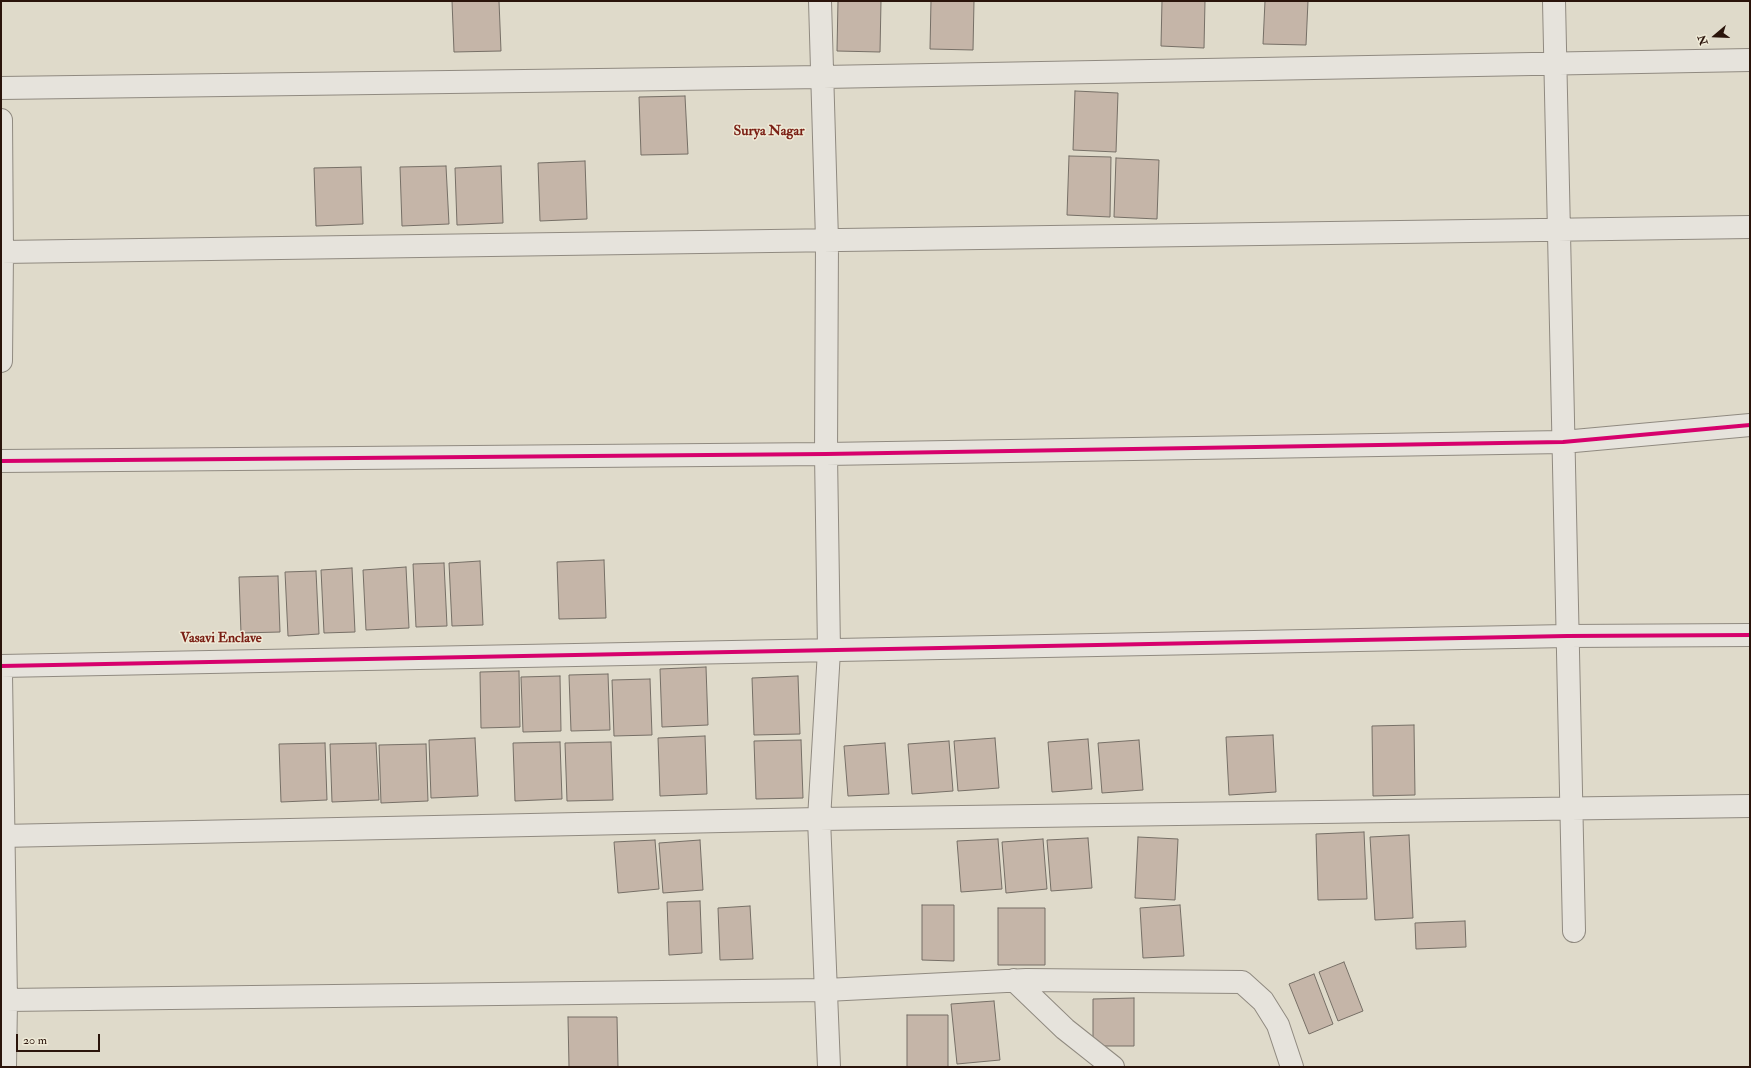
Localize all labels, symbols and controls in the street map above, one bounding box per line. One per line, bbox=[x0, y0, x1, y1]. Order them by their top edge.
north arrow bbox=[1695, 16, 1735, 56]
text: N bbox=[1695, 33, 1711, 47]
district label: Surya Nagar bbox=[734, 124, 804, 140]
district label: Vasavi Enclave bbox=[180, 631, 262, 647]
scale bar bbox=[18, 1026, 102, 1052]
text: 20 m bbox=[23, 1033, 47, 1048]

